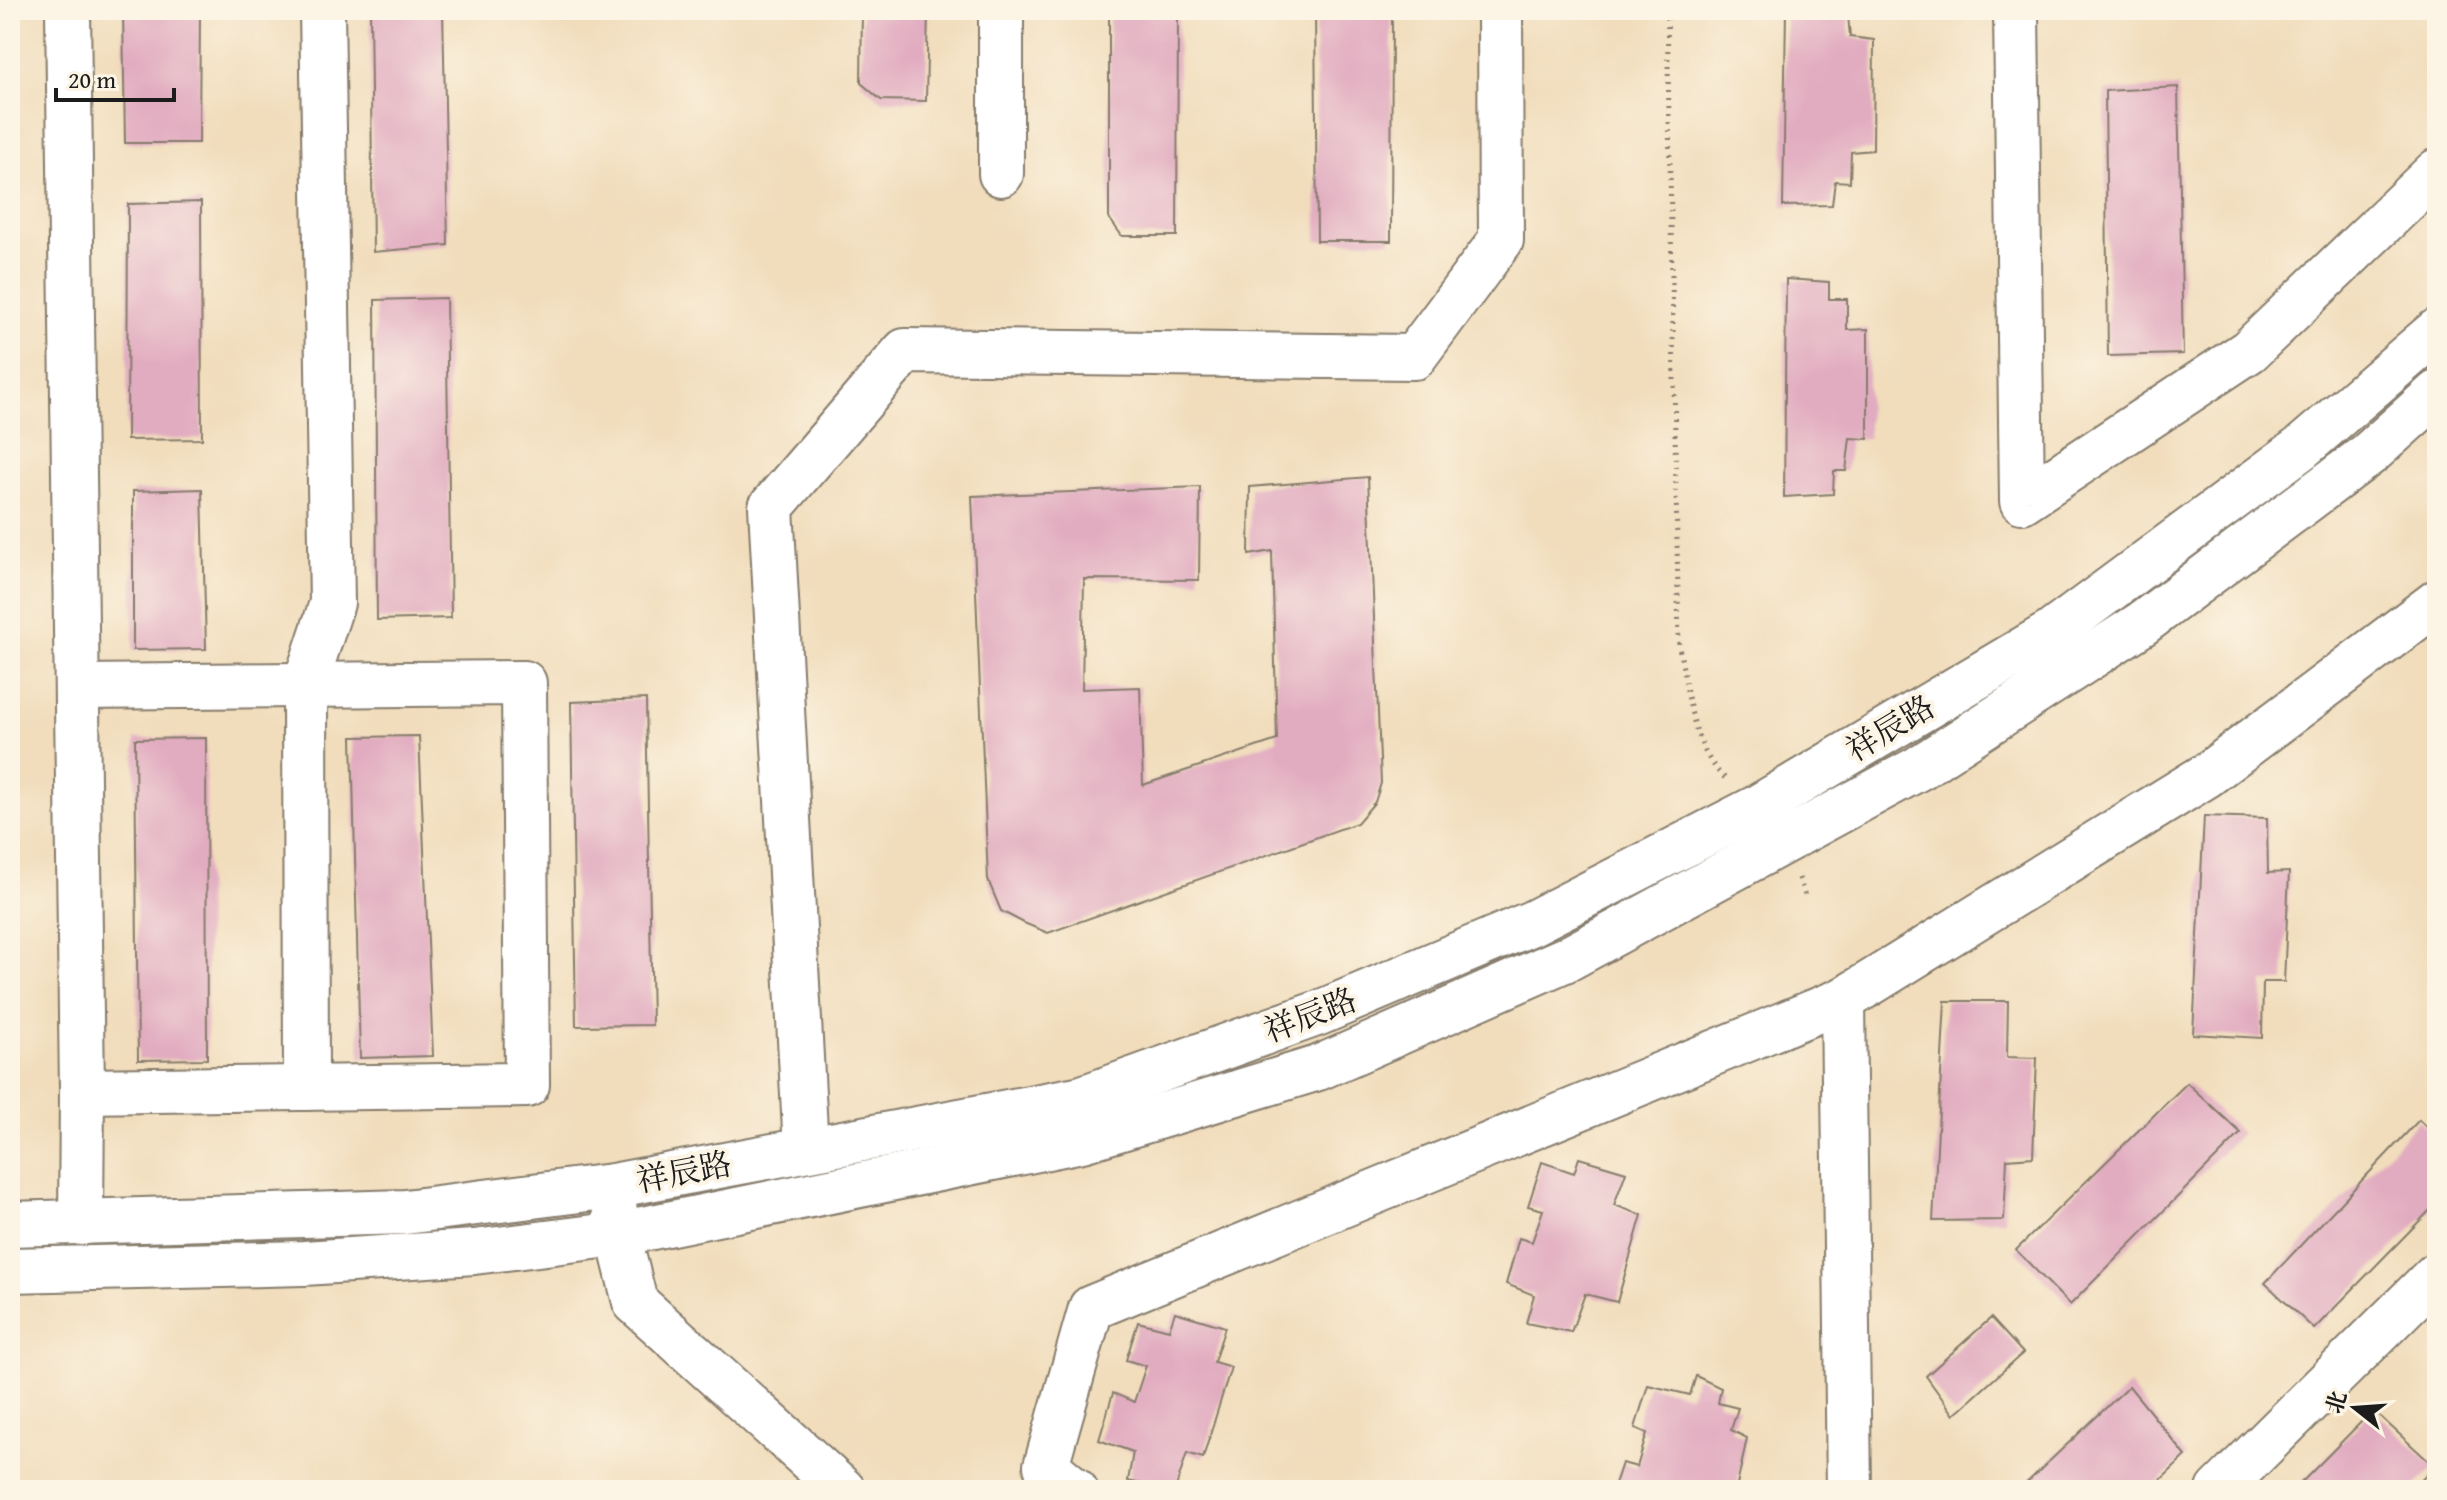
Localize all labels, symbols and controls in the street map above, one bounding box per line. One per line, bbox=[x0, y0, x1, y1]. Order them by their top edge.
scale bar bbox=[56, 52, 174, 102]
text: 20 m bbox=[68, 62, 116, 97]
street label: 祥辰路 bbox=[1836, 683, 1943, 772]
street label: 祥辰路 bbox=[1257, 975, 1363, 1054]
street label: 祥辰路 bbox=[632, 1139, 736, 1204]
north arrow bbox=[2315, 1368, 2395, 1448]
text: 北 bbox=[2317, 1387, 2354, 1417]

